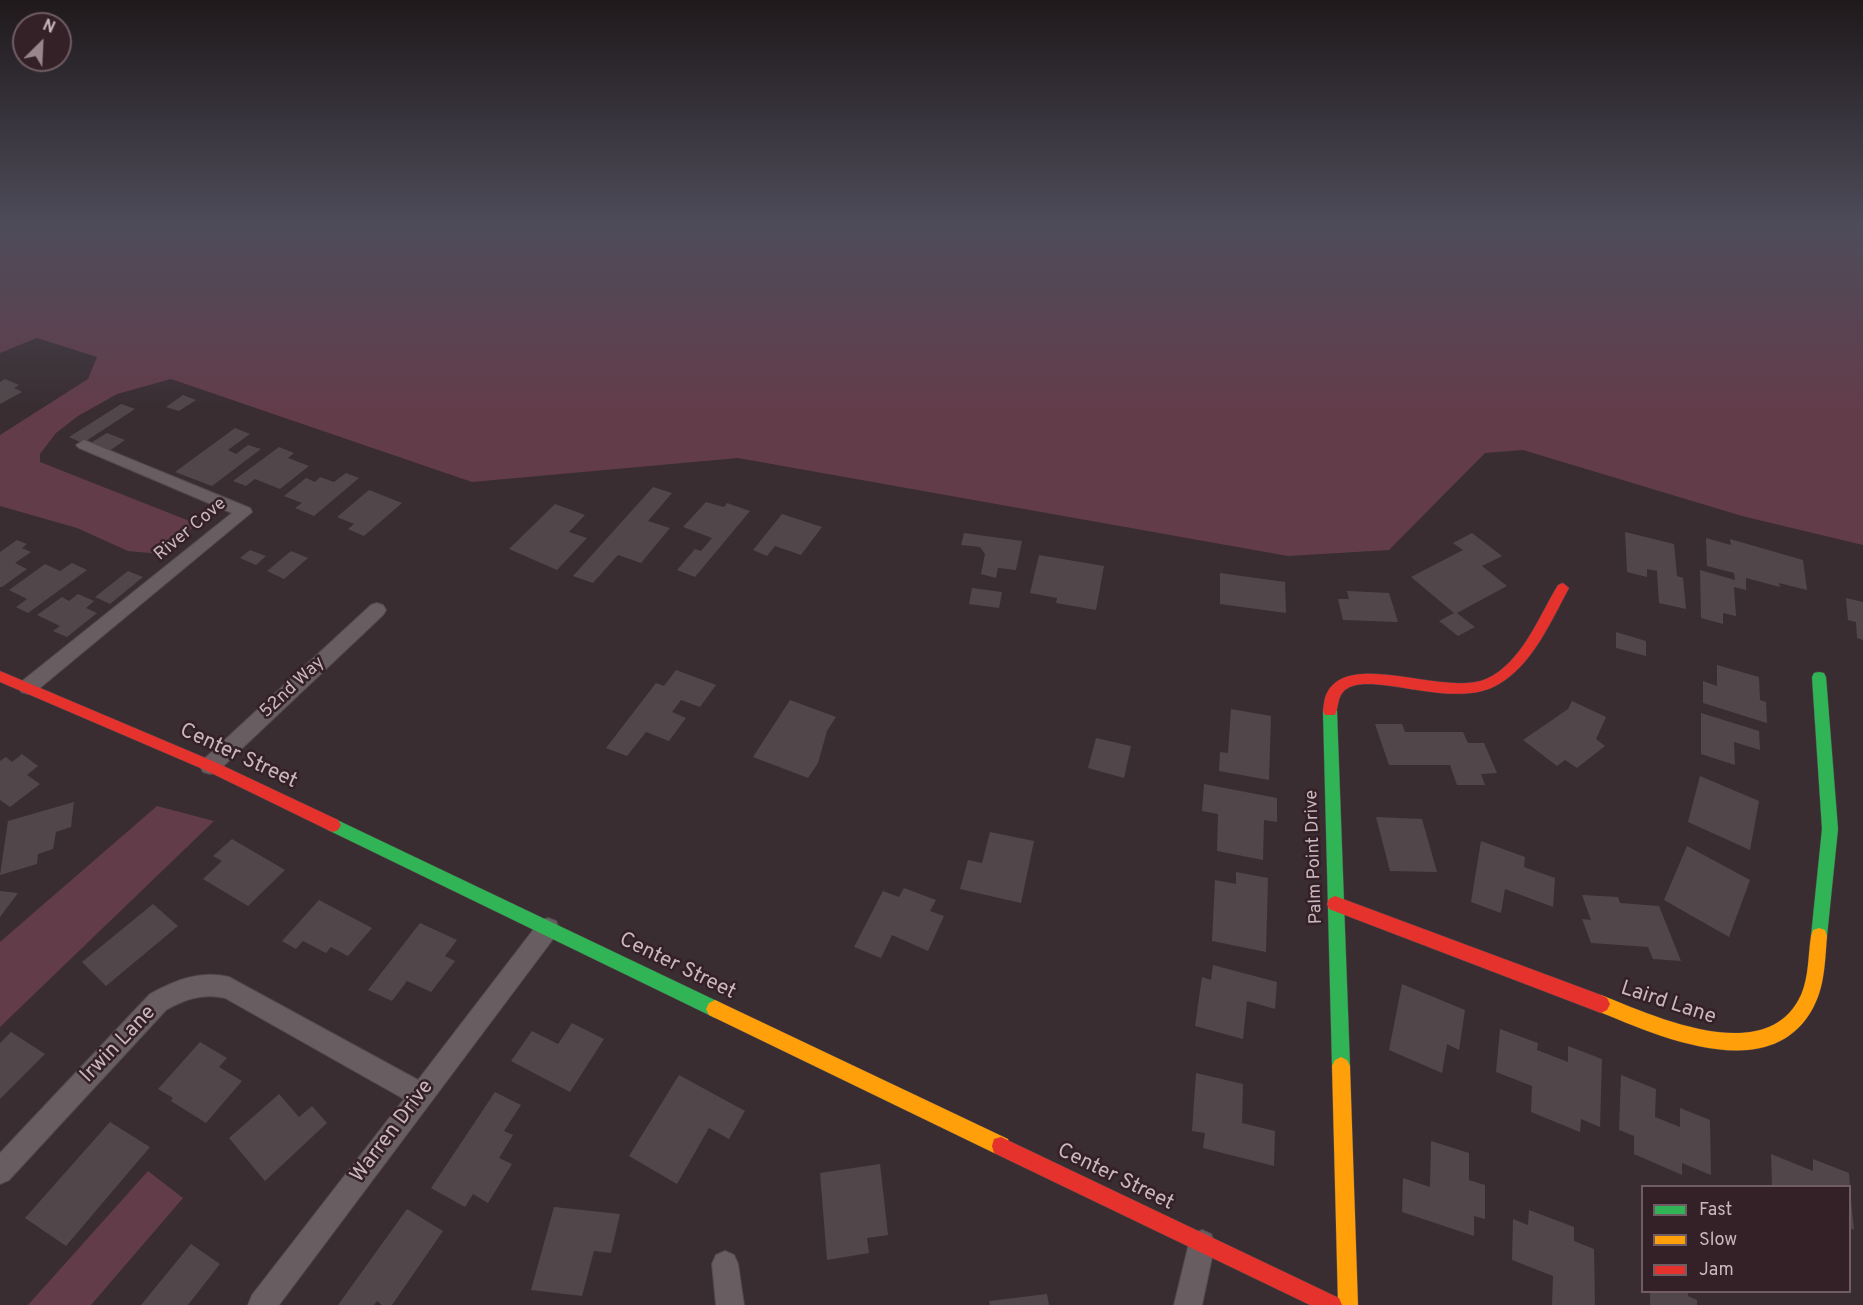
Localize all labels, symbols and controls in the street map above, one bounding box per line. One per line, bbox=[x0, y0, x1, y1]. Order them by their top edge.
north arrow bbox=[12, 12, 72, 72]
text: N bbox=[39, 16, 58, 39]
street label: River Cove bbox=[151, 494, 231, 566]
street label: 52nd Way bbox=[256, 653, 330, 723]
street label: Center Street bbox=[175, 719, 301, 795]
street label: Palm Point Drive bbox=[1302, 790, 1328, 924]
street label: Center Street bbox=[614, 928, 740, 1006]
street label: Laird Lane bbox=[1617, 977, 1719, 1031]
street label: Irwin Lane bbox=[76, 1001, 162, 1089]
street label: Warren Drive bbox=[346, 1076, 440, 1188]
street label: Center Street bbox=[1052, 1139, 1178, 1217]
legend bbox=[1641, 1185, 1851, 1293]
text: Fast bbox=[1699, 1199, 1732, 1222]
text: Slow bbox=[1699, 1229, 1737, 1252]
text: Jam bbox=[1699, 1259, 1734, 1282]

